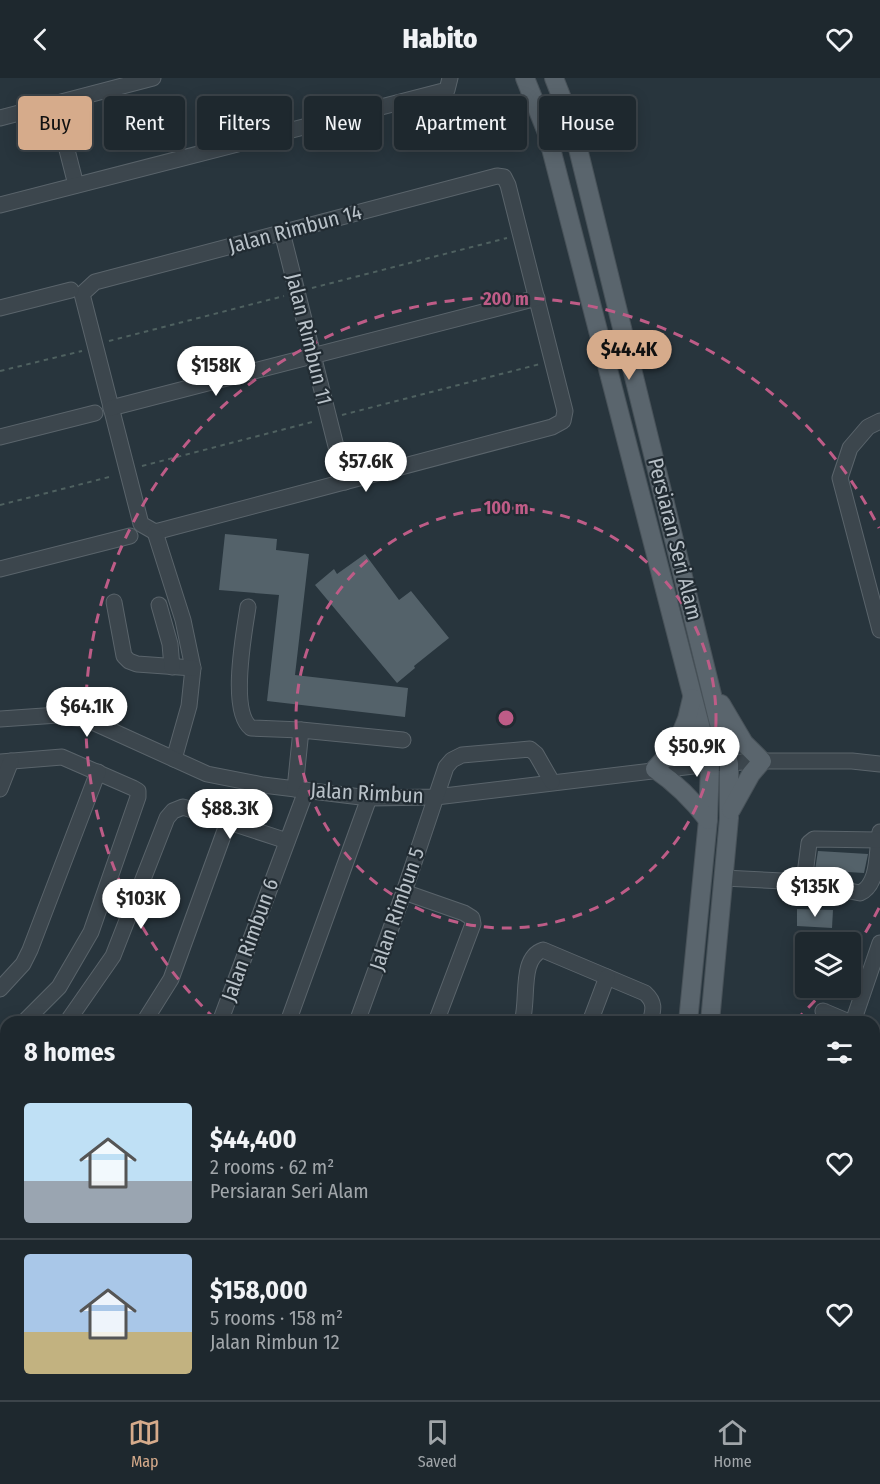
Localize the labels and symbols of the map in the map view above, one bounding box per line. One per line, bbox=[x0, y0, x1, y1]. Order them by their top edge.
street label: Jalan Rimbun 14 bbox=[225, 199, 365, 259]
street label: Jalan Rimbun 11 bbox=[280, 271, 338, 407]
text: 200 m bbox=[482, 288, 529, 310]
pin: $44.4K bbox=[580, 330, 678, 381]
pin: $158K bbox=[174, 346, 258, 397]
pin: $57.6K bbox=[317, 442, 415, 493]
street label: Persiaran Seri Alam bbox=[642, 455, 708, 623]
text: 100 m bbox=[484, 497, 528, 519]
pin: $64.1K bbox=[38, 687, 136, 738]
centre of rings bbox=[496, 708, 516, 728]
pin: $50.9K bbox=[648, 727, 746, 778]
street label: Jalan Rimbun bbox=[310, 777, 424, 809]
pin: $88.3K bbox=[181, 789, 279, 840]
street label: Jalan Rimbun 5 bbox=[364, 844, 430, 974]
pin: $135K bbox=[773, 867, 857, 918]
street label: Jalan Rimbun 6 bbox=[216, 875, 284, 1005]
pin: $103K bbox=[99, 879, 183, 930]

